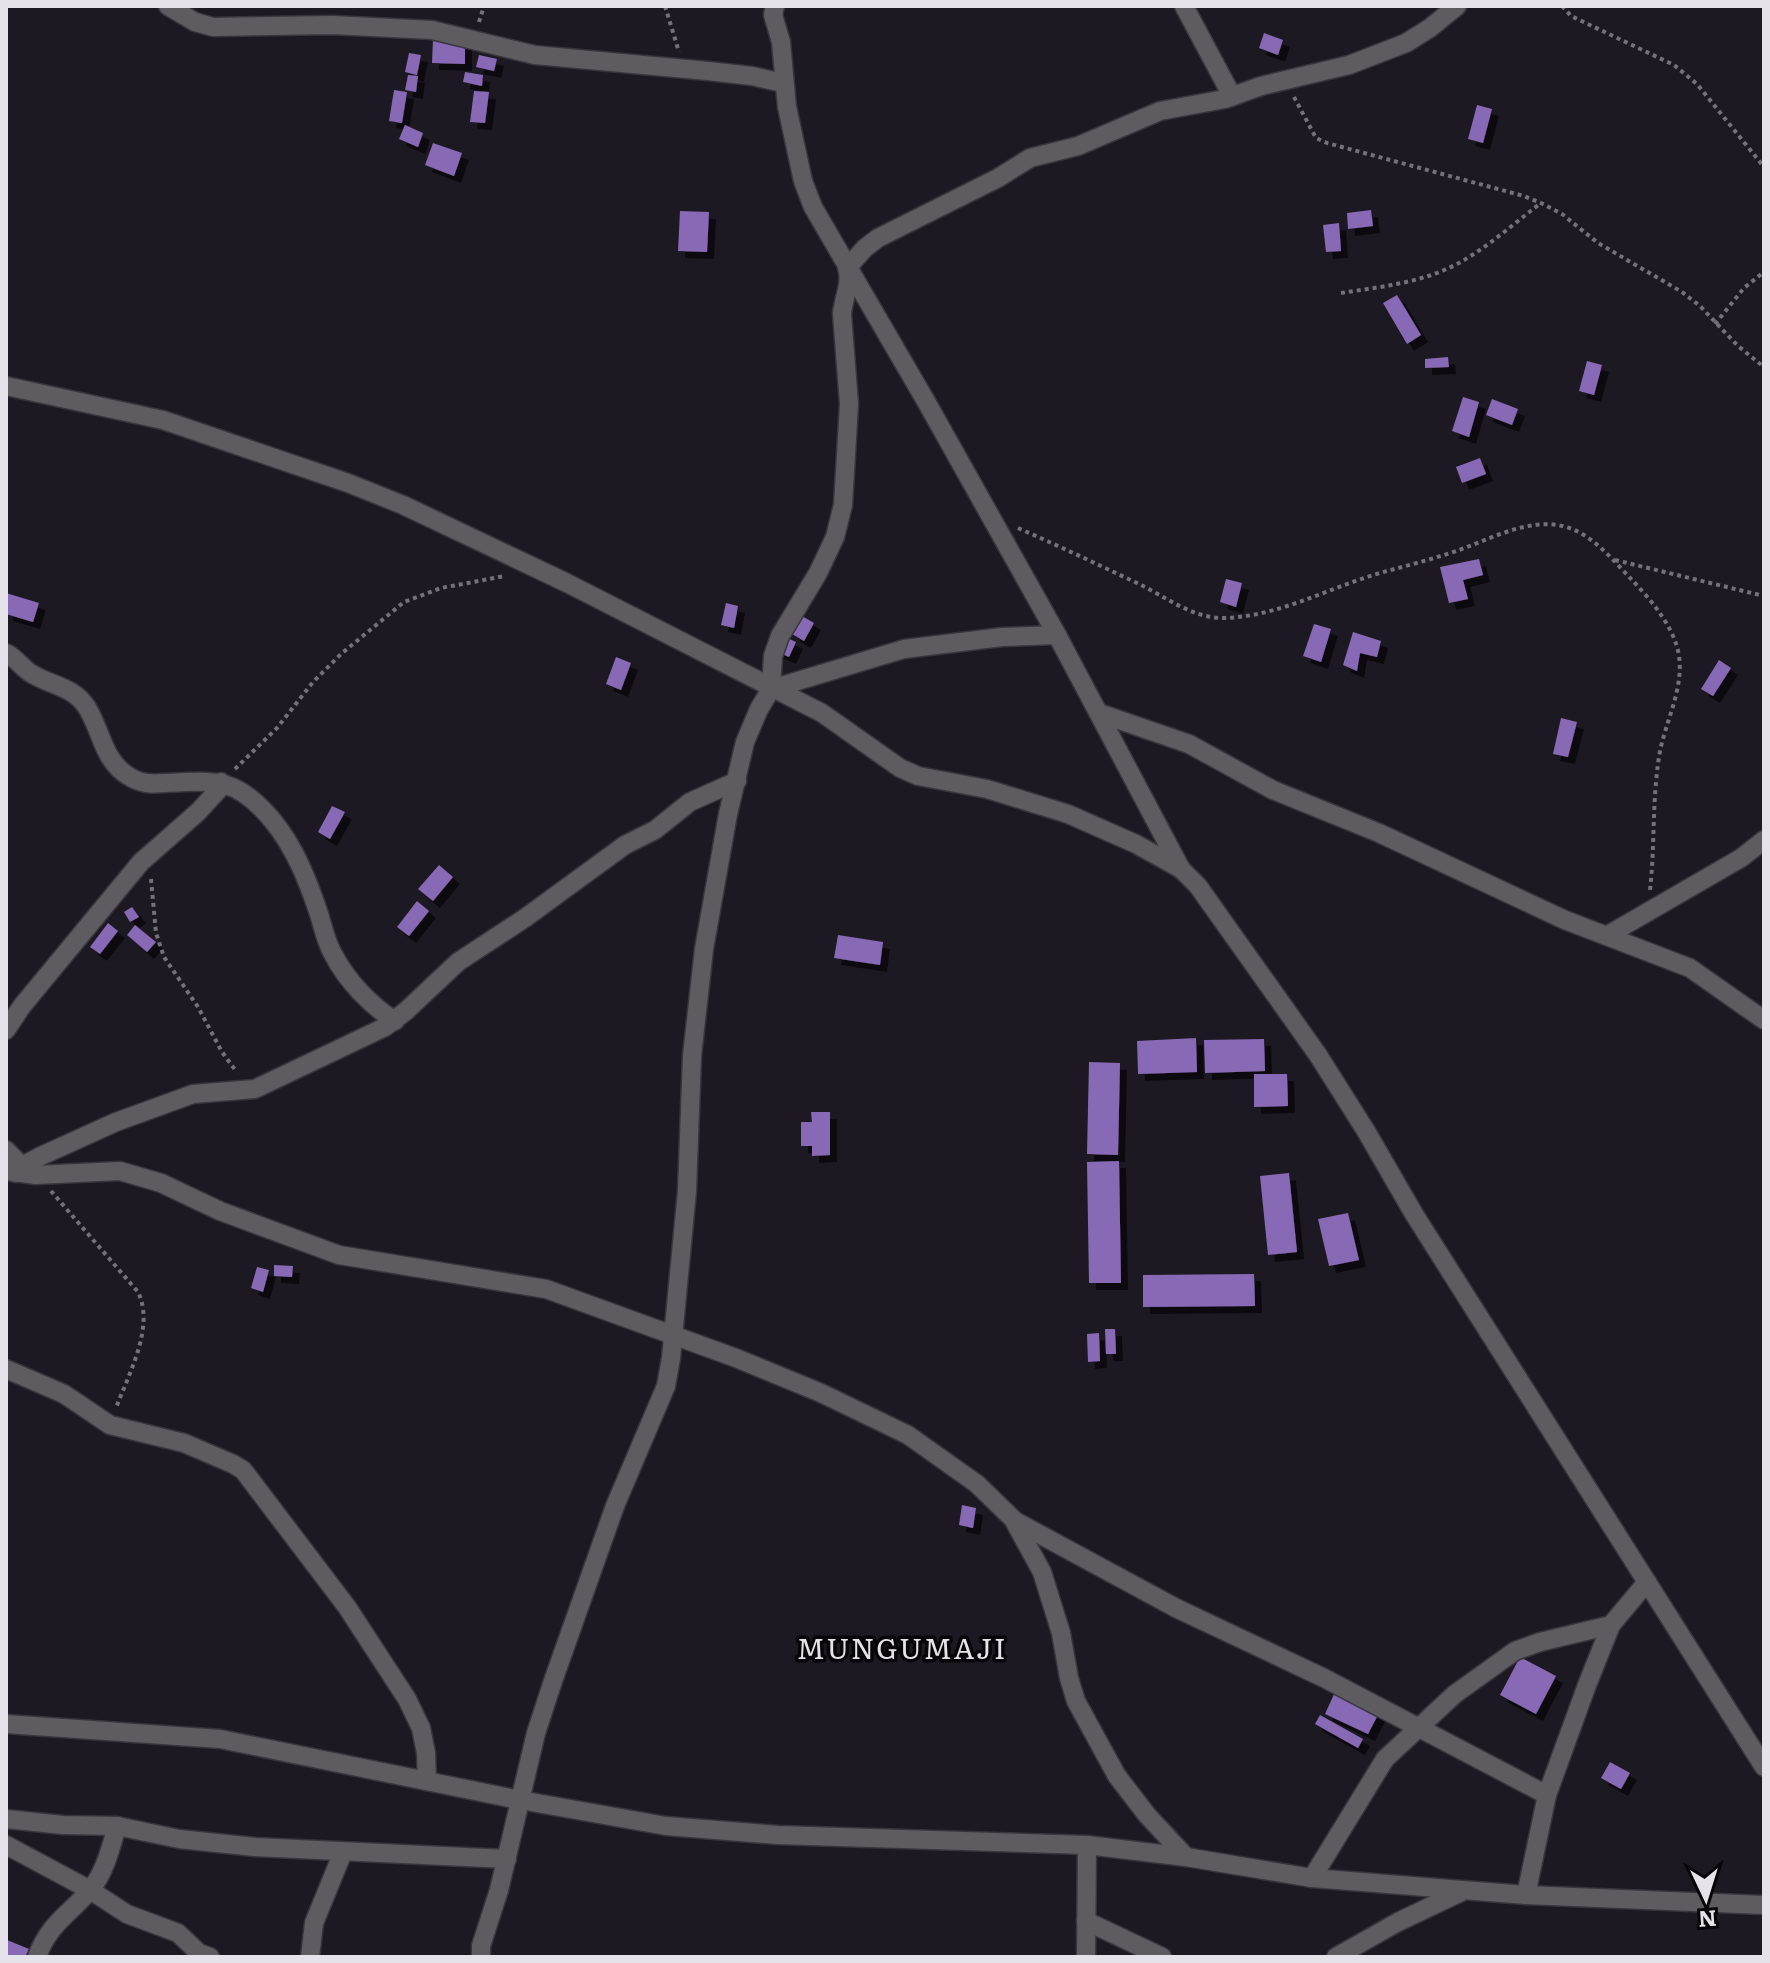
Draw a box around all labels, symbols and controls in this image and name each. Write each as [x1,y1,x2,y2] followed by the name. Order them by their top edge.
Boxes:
[797,1626,1007,1668] district label: MUNGUMAJI
[1666,1859,1746,1939] north arrow
[1697,1903,1718,1938] text: N

